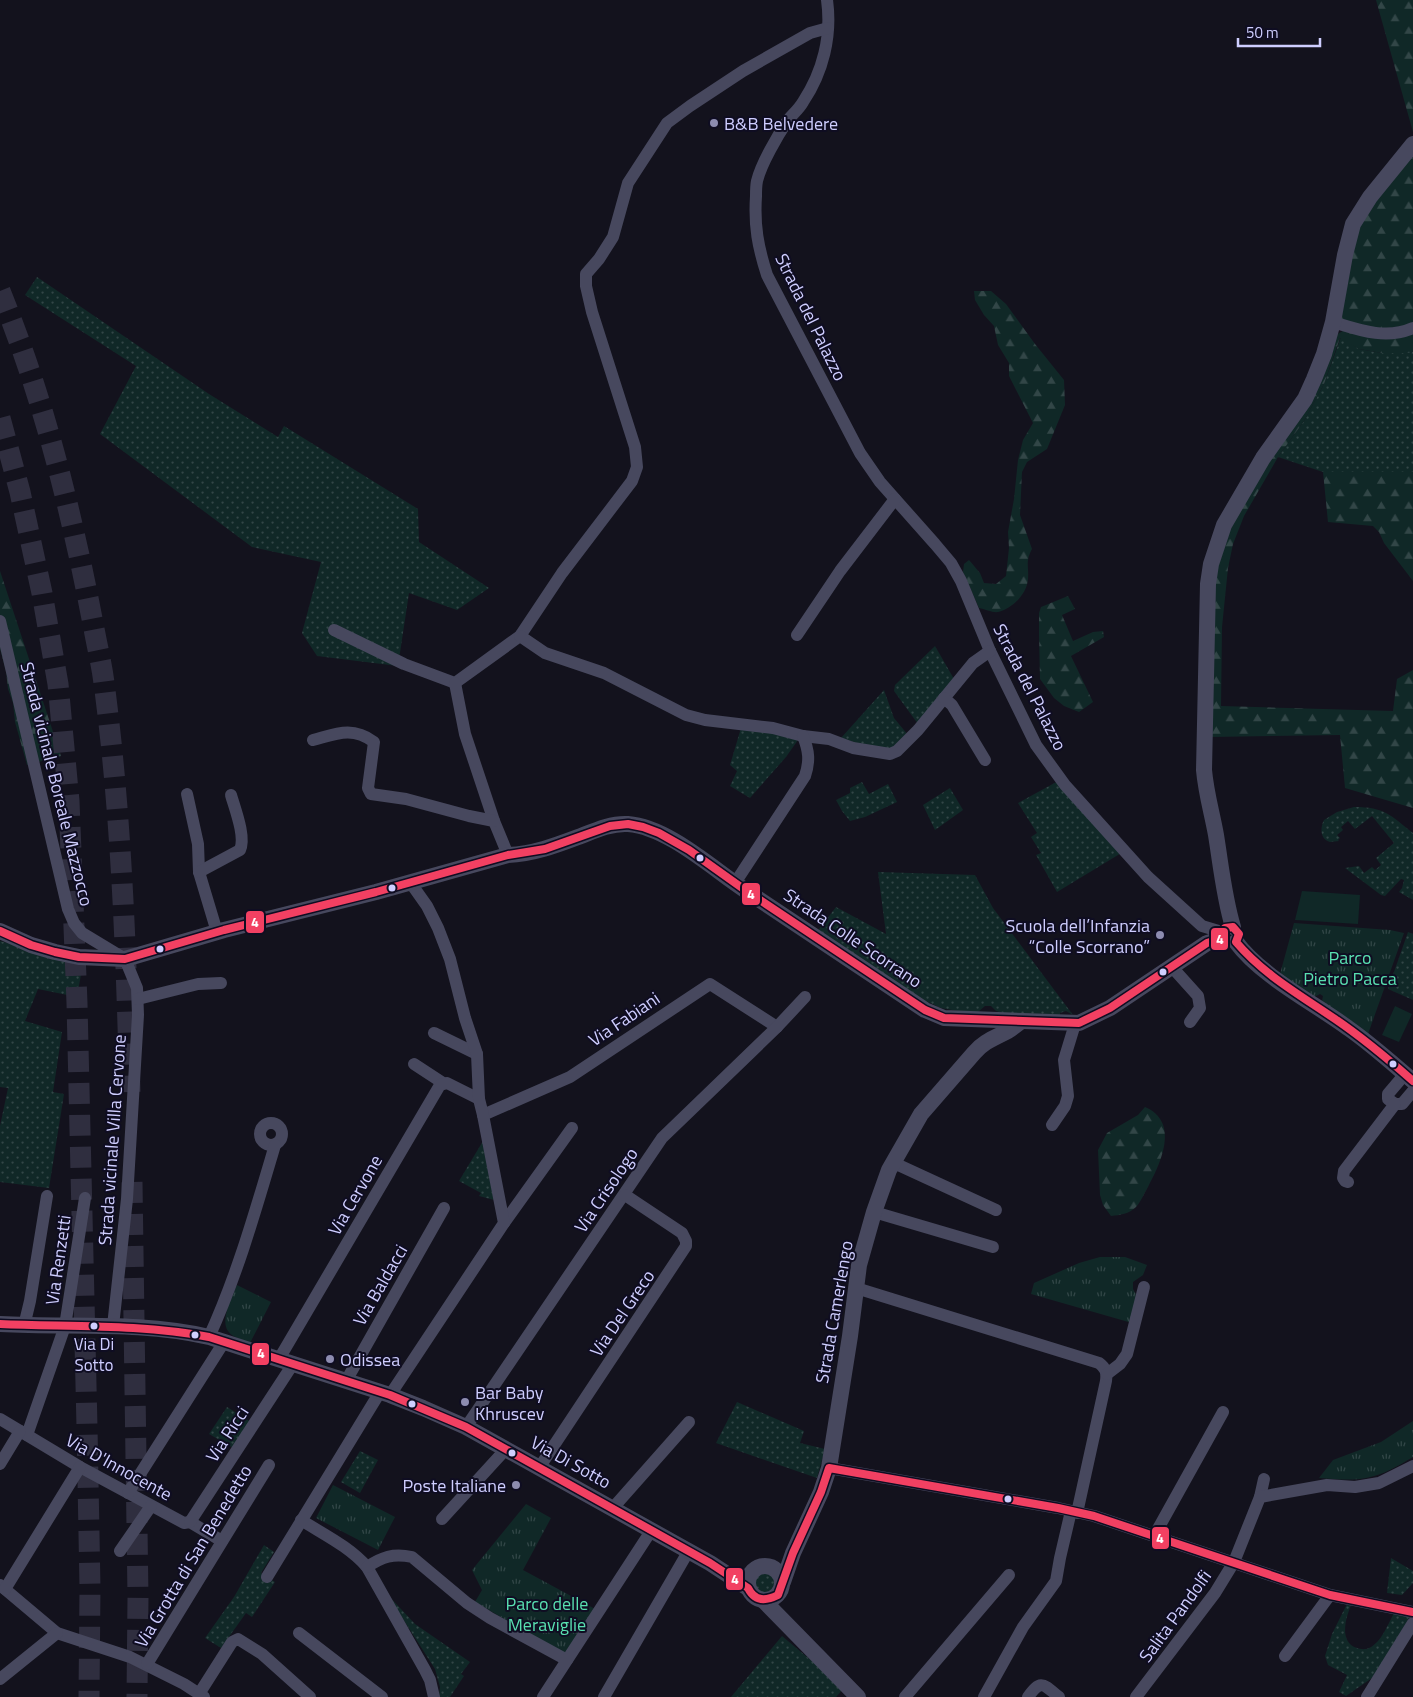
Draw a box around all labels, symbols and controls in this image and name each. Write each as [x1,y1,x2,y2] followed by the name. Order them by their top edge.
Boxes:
[1238,15,1320,47] scale bar
[1246,21,1279,44] text: 50 m
[724,110,838,137] place label: B&B Belvedere
[708,117,720,129] marker: B&B Belvedere
[768,249,854,385] street label: Strada del Palazzo
[986,619,1074,755] street label: Strada del Palazzo
[14,659,100,909] street label: Strada vicinale Boreale Mazzocco
[695,853,705,863] unlabelled marker
[741,882,761,906] line badge: 4
[778,882,928,994] street label: Strada Colle Scorrano
[387,883,397,893] unlabelled marker
[747,883,755,904] text: 4
[245,910,265,934] line badge: 4
[251,911,259,932] text: 4
[1005,912,1150,960] place label: Scuola dell’Infanzia “Colle Scorrano”
[1210,927,1229,951] line badge: 4
[1216,928,1224,949] text: 4
[1154,929,1166,941] marker: Scuola dell’Infanzia “Colle Scorrano”
[155,944,165,954] unlabelled marker
[1303,944,1397,992] park label: Parco Pietro Pacca
[1158,967,1168,977] unlabelled marker
[583,985,665,1053] street label: Via Fabiani
[91,1034,133,1246] street label: Strada vicinale Villa Cervone
[1388,1059,1398,1069] unlabelled marker
[568,1142,644,1238] street label: Via Crisologo
[321,1150,389,1240] street label: Via Cervone
[38,1213,78,1307] street label: Via Renzetti
[808,1238,860,1386] street label: Strada Camerlengo
[346,1239,414,1331] street label: Via Baldacci
[583,1264,661,1362] street label: Via Del Greco
[89,1321,99,1331] marker: Via Di Sotto
[190,1330,200,1340] unlabelled marker
[74,1331,114,1378] place label: Via Di Sotto
[251,1342,270,1366] line badge: 4
[257,1342,265,1363] text: 4
[340,1346,400,1373] place label: Odissea
[324,1353,336,1365] marker: Odissea
[475,1379,545,1427] place label: Bar Baby Khruscev
[459,1396,471,1408] marker: Bar Baby Khruscev
[407,1399,417,1409] unlabelled marker
[199,1401,255,1467] street label: Via Ricci
[61,1427,177,1507] street label: Via D'Innocente
[526,1429,616,1495] street label: Via Di Sotto
[507,1448,517,1458] unlabelled marker
[128,1459,258,1653] street label: Via Grotta di San Benedetto
[403,1472,506,1499] place label: Poste Italiane
[510,1479,522,1491] marker: Poste Italiane
[1003,1494,1013,1504] unlabelled marker
[1151,1526,1170,1550] line badge: 4
[1156,1527,1164,1548] text: 4
[1132,1564,1218,1668] street label: Salita Pandolfi
[725,1567,744,1591] line badge: 4
[731,1568,739,1589] text: 4
[506,1590,588,1638] park label: Parco delle Meraviglie

